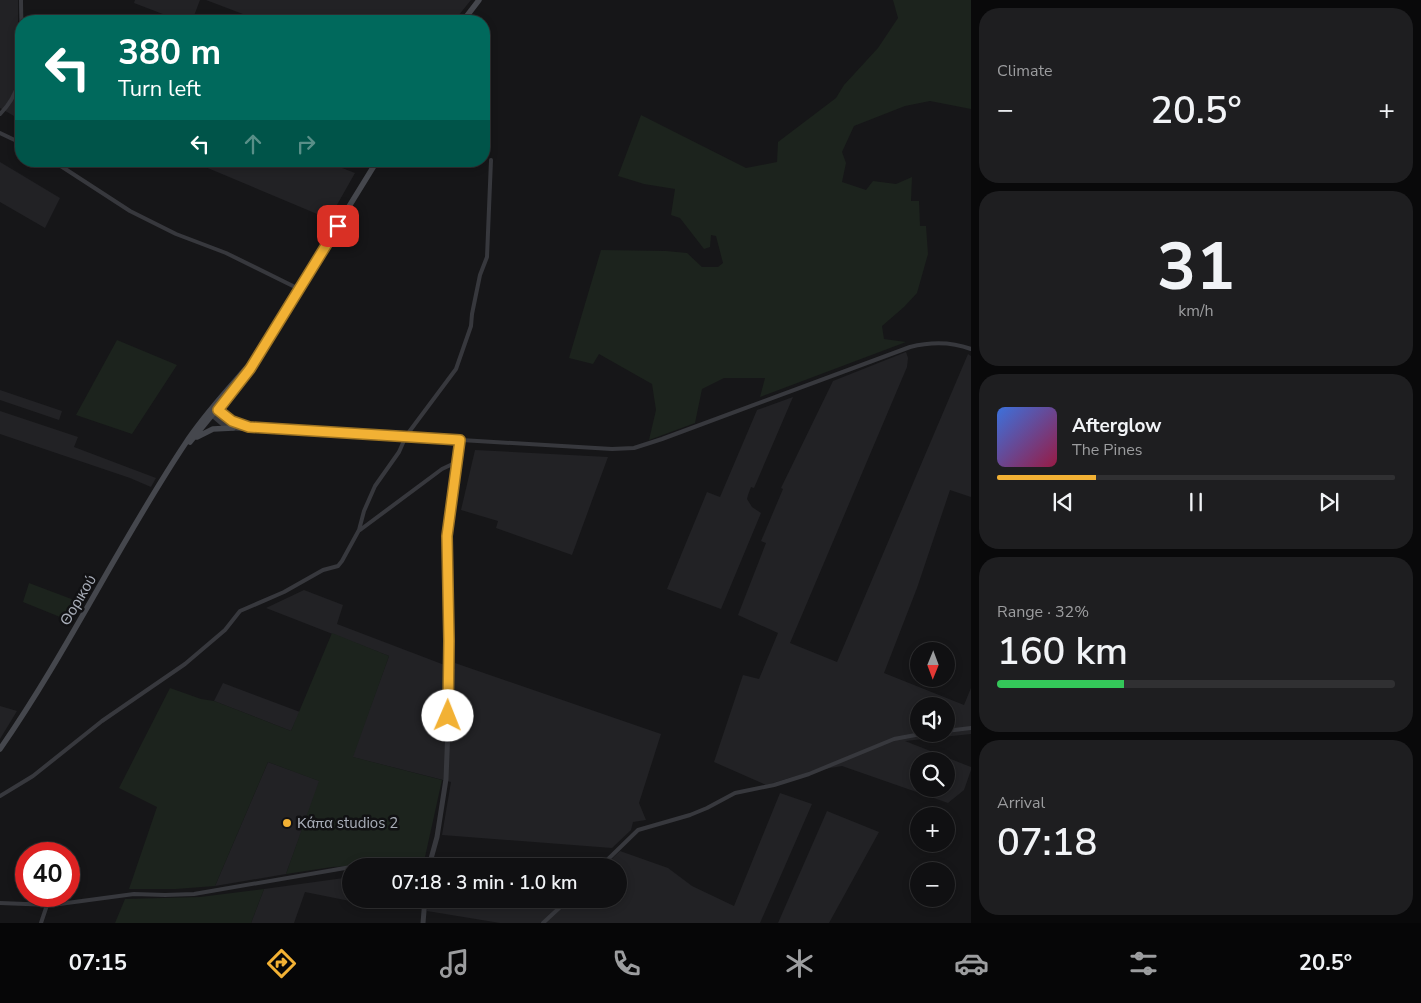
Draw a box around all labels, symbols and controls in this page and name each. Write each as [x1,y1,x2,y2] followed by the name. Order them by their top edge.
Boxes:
[118,29,221,76] text: 380 m
[35,35,100,100] icon: left
[997,60,1052,82] text: Climate
[118,74,201,104] text: Turn left
[1150,85,1242,136] text: 20.5°
[997,91,1014,129] text: −
[1378,91,1395,129] text: +
[186,130,214,158] icon: left
[239,130,267,158] icon: ahead
[292,130,320,158] icon: right
[317,205,359,247] pin
[324,212,352,240] icon: arrive
[1157,223,1235,312] text: 31
[1178,300,1214,322] text: km/h
[1072,413,1162,439] text: Afterglow
[1072,439,1142,461] text: The Pines
[1049,488,1077,516] icon: previous
[1182,488,1210,516] icon: pause
[1315,488,1343,516] icon: next
[55,571,101,629] street label: Θορικού
[997,601,1089,623] text: Range · 32%
[997,626,1128,677] text: 160 km
[910,642,955,688] north arrow
[910,642,955,907] map controls
[421,689,473,741] position arrow
[910,697,955,742] button: sound
[910,752,955,797] button: search
[997,792,1045,814] text: Arrival
[910,807,955,852] button: +
[297,813,398,833] place label: Κάπα studios 2
[281,817,293,829] marker: Κάπα studios 2
[997,817,1097,868] text: 07:18
[15,842,80,907] speed limit sign: 40
[910,862,955,907] button: −
[391,870,578,896] text: 07:18 · 3 min · 1.0 km
[264,946,299,981] icon: directions
[437,946,472,981] icon: music
[609,946,644,981] icon: phone
[782,946,817,981] icon: climate
[954,946,989,981] icon: car
[1126,946,1161,981] icon: filters
[69,948,127,978] text: 07:15
[1299,948,1352,978] text: 20.5°

